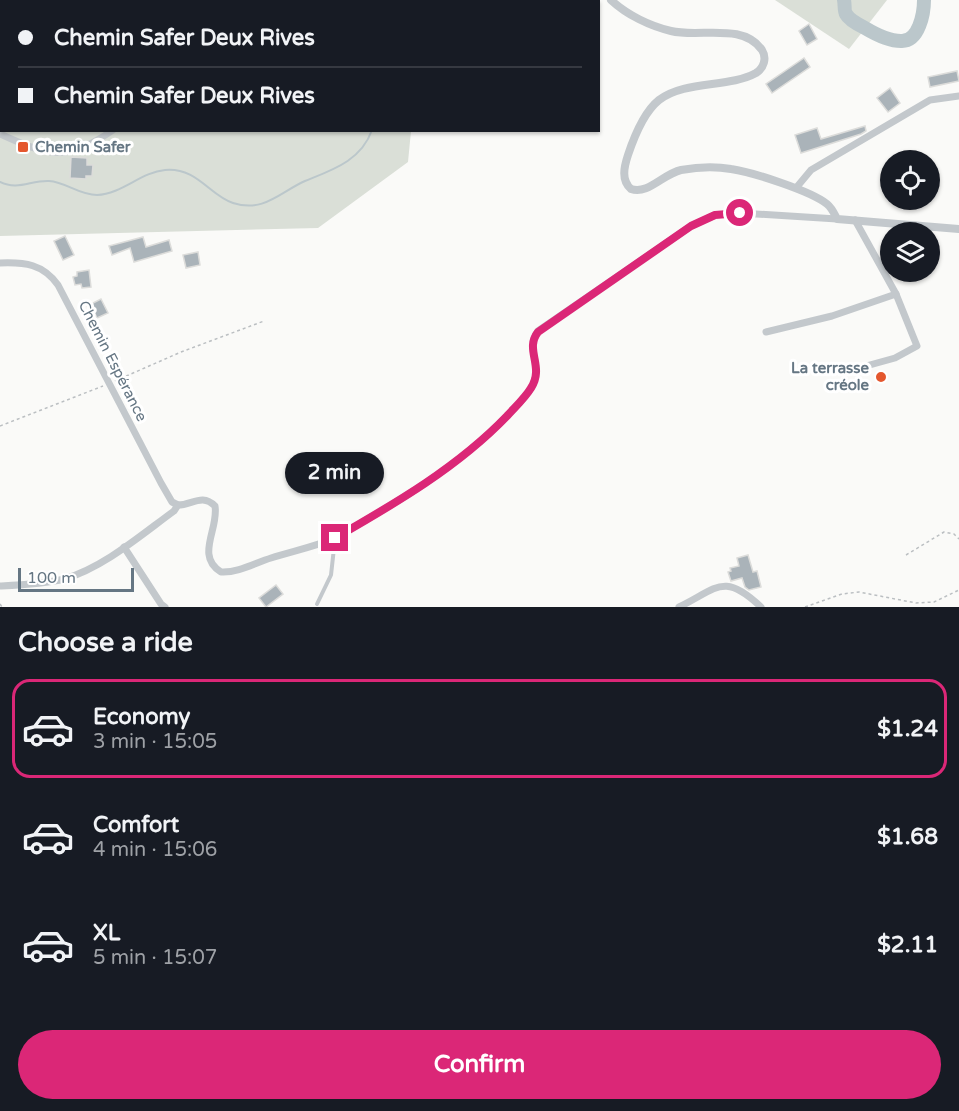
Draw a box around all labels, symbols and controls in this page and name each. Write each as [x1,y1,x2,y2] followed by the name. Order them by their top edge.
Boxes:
[54,25,315,51] text: Chemin Safer Deux Rives
[54,83,315,109] text: Chemin Safer Deux Rives
[35,138,131,156] place label: Chemin Safer
[16,140,30,154] marker: Chemin Safer
[880,150,940,282] map controls
[880,150,940,210] button: locate
[726,199,753,226] route start
[880,222,940,282] button: layers
[75,298,151,424] street label: Chemin Espérance
[791,359,870,394] place label: La terrasse créole
[874,370,888,384] marker: La terrasse créole
[286,451,385,493] callout: 2 min
[308,461,361,485] text: 2 min
[321,524,348,551] route end
[18,565,134,592] scale bar
[27,568,76,588] text: 100 m
[18,626,193,659] text: Choose a ride
[21,702,75,756] icon: car
[93,704,190,730] text: Economy
[877,716,938,742] text: $1.24
[93,730,217,754] text: 3 min · 15:05
[21,810,75,864] icon: car
[93,812,179,838] text: Comfort
[877,824,938,850] text: $1.68
[93,838,217,862] text: 4 min · 15:06
[21,918,75,972] icon: car
[93,920,120,946] text: XL
[877,932,938,958] text: $2.11
[93,946,217,970] text: 5 min · 15:07
[18,1030,941,1099] button: Confirm

